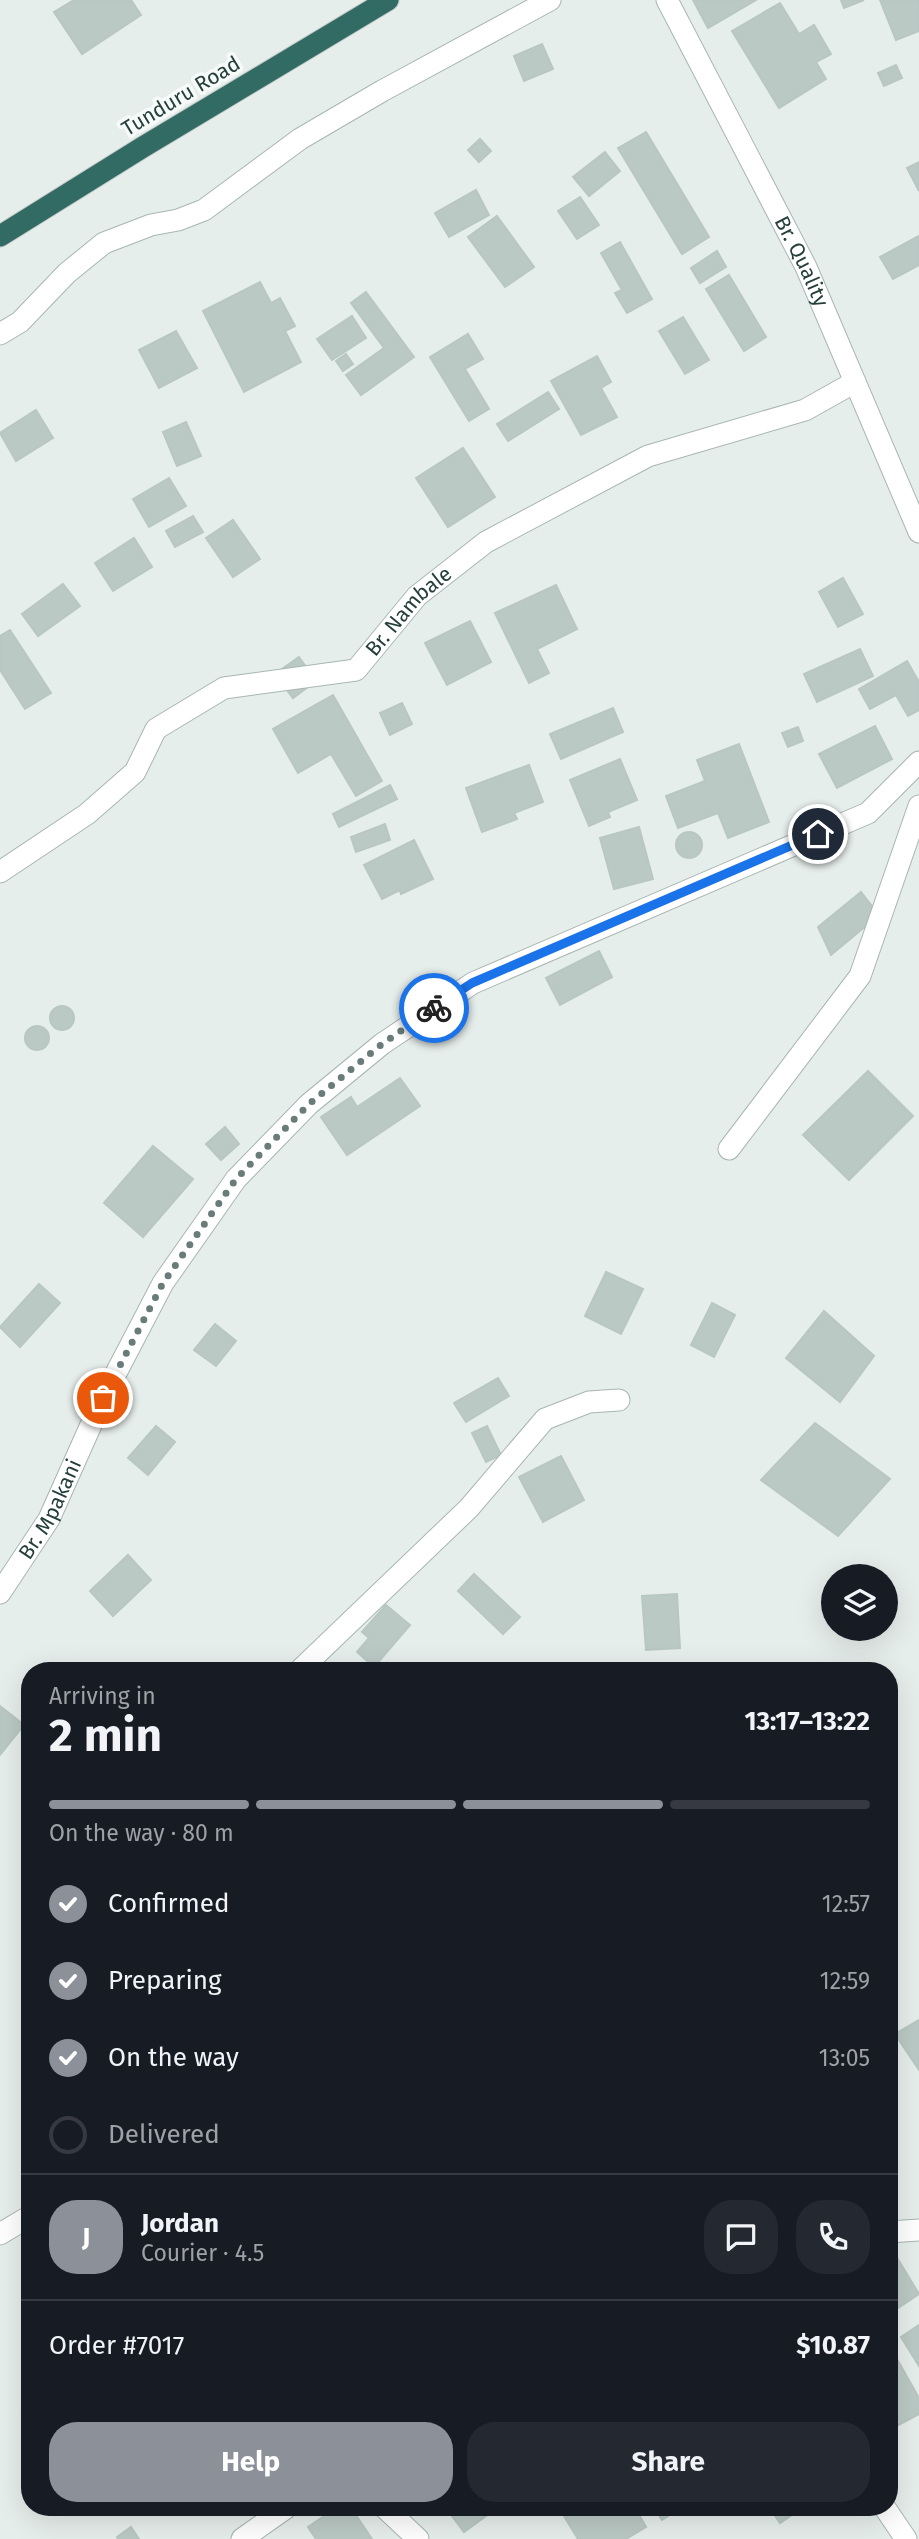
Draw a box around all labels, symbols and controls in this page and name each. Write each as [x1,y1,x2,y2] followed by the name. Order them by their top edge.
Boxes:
[117,50,245,142] street label: Tunduru Road
[769,211,835,311] street label: Br. Quality
[360,561,457,661] street label: Br. Nambale
[788,804,848,864] pin
[799,815,837,853] icon: home
[399,973,469,1043] courier
[415,989,453,1027] icon: bike
[73,1368,133,1428] pin
[84,1379,122,1417] icon: bag
[13,1455,87,1564] street label: Br. Mpakani
[821,1564,898,1641] map controls
[821,1564,898,1641] button: layers
[49,1682,156,1710] text: Arriving in
[744,1706,870,1737] text: 13:17–13:22
[49,1708,162,1763] text: 2 min
[49,1819,234,1847] text: On the way · 80 m
[49,1885,87,1923] icon: check
[108,1888,229,1919] text: Confirmed
[822,1890,870,1918] text: 12:57
[49,1962,87,2000] icon: check
[108,1965,221,1996] text: Preparing
[820,1967,870,1995] text: 12:59
[49,2039,87,2077] icon: check
[108,2042,239,2073] text: On the way
[819,2044,870,2072] text: 13:05
[108,2119,220,2150] text: Delivered
[704,2200,778,2274] button: chat
[796,2200,870,2274] button: phone
[141,2208,219,2239] text: Jordan
[82,2222,90,2253] text: J
[141,2239,264,2267] text: Courier · 4.5
[49,2330,184,2361] text: Order #7017
[796,2330,870,2361] text: $10.87
[49,2422,453,2502] button: Help
[467,2422,870,2502] button: Share

